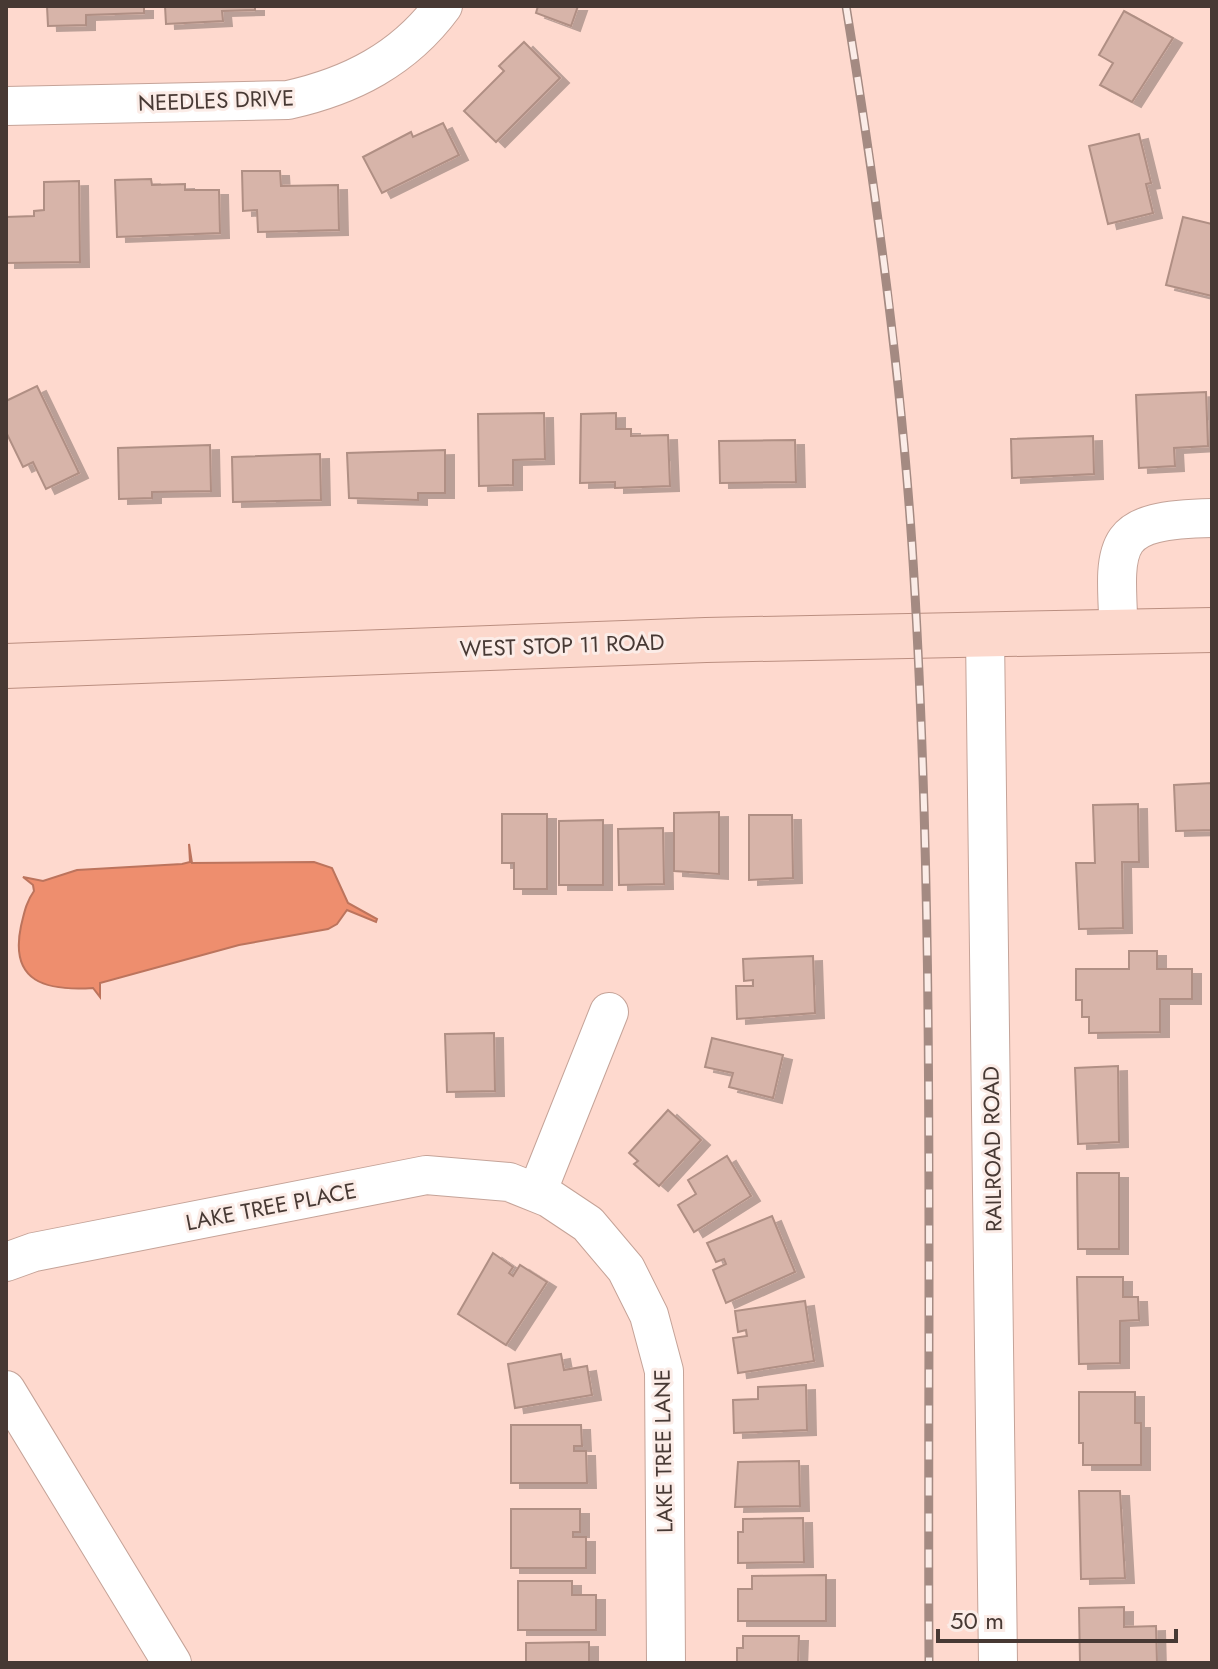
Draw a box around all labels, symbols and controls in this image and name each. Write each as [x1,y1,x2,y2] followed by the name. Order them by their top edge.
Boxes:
[137,81,295,119] street label: NEEDLES DRIVE
[459,625,665,665] street label: WEST STOP 11 ROAD
[975,1066,1009,1232] street label: RAILROAD ROAD
[183,1174,359,1238] street label: LAKE TREE PLACE
[646,1369,680,1533] street label: LAKE TREE LANE
[938,1593,1176,1643] scale bar
[950,1603,1004,1638] text: 50 m

